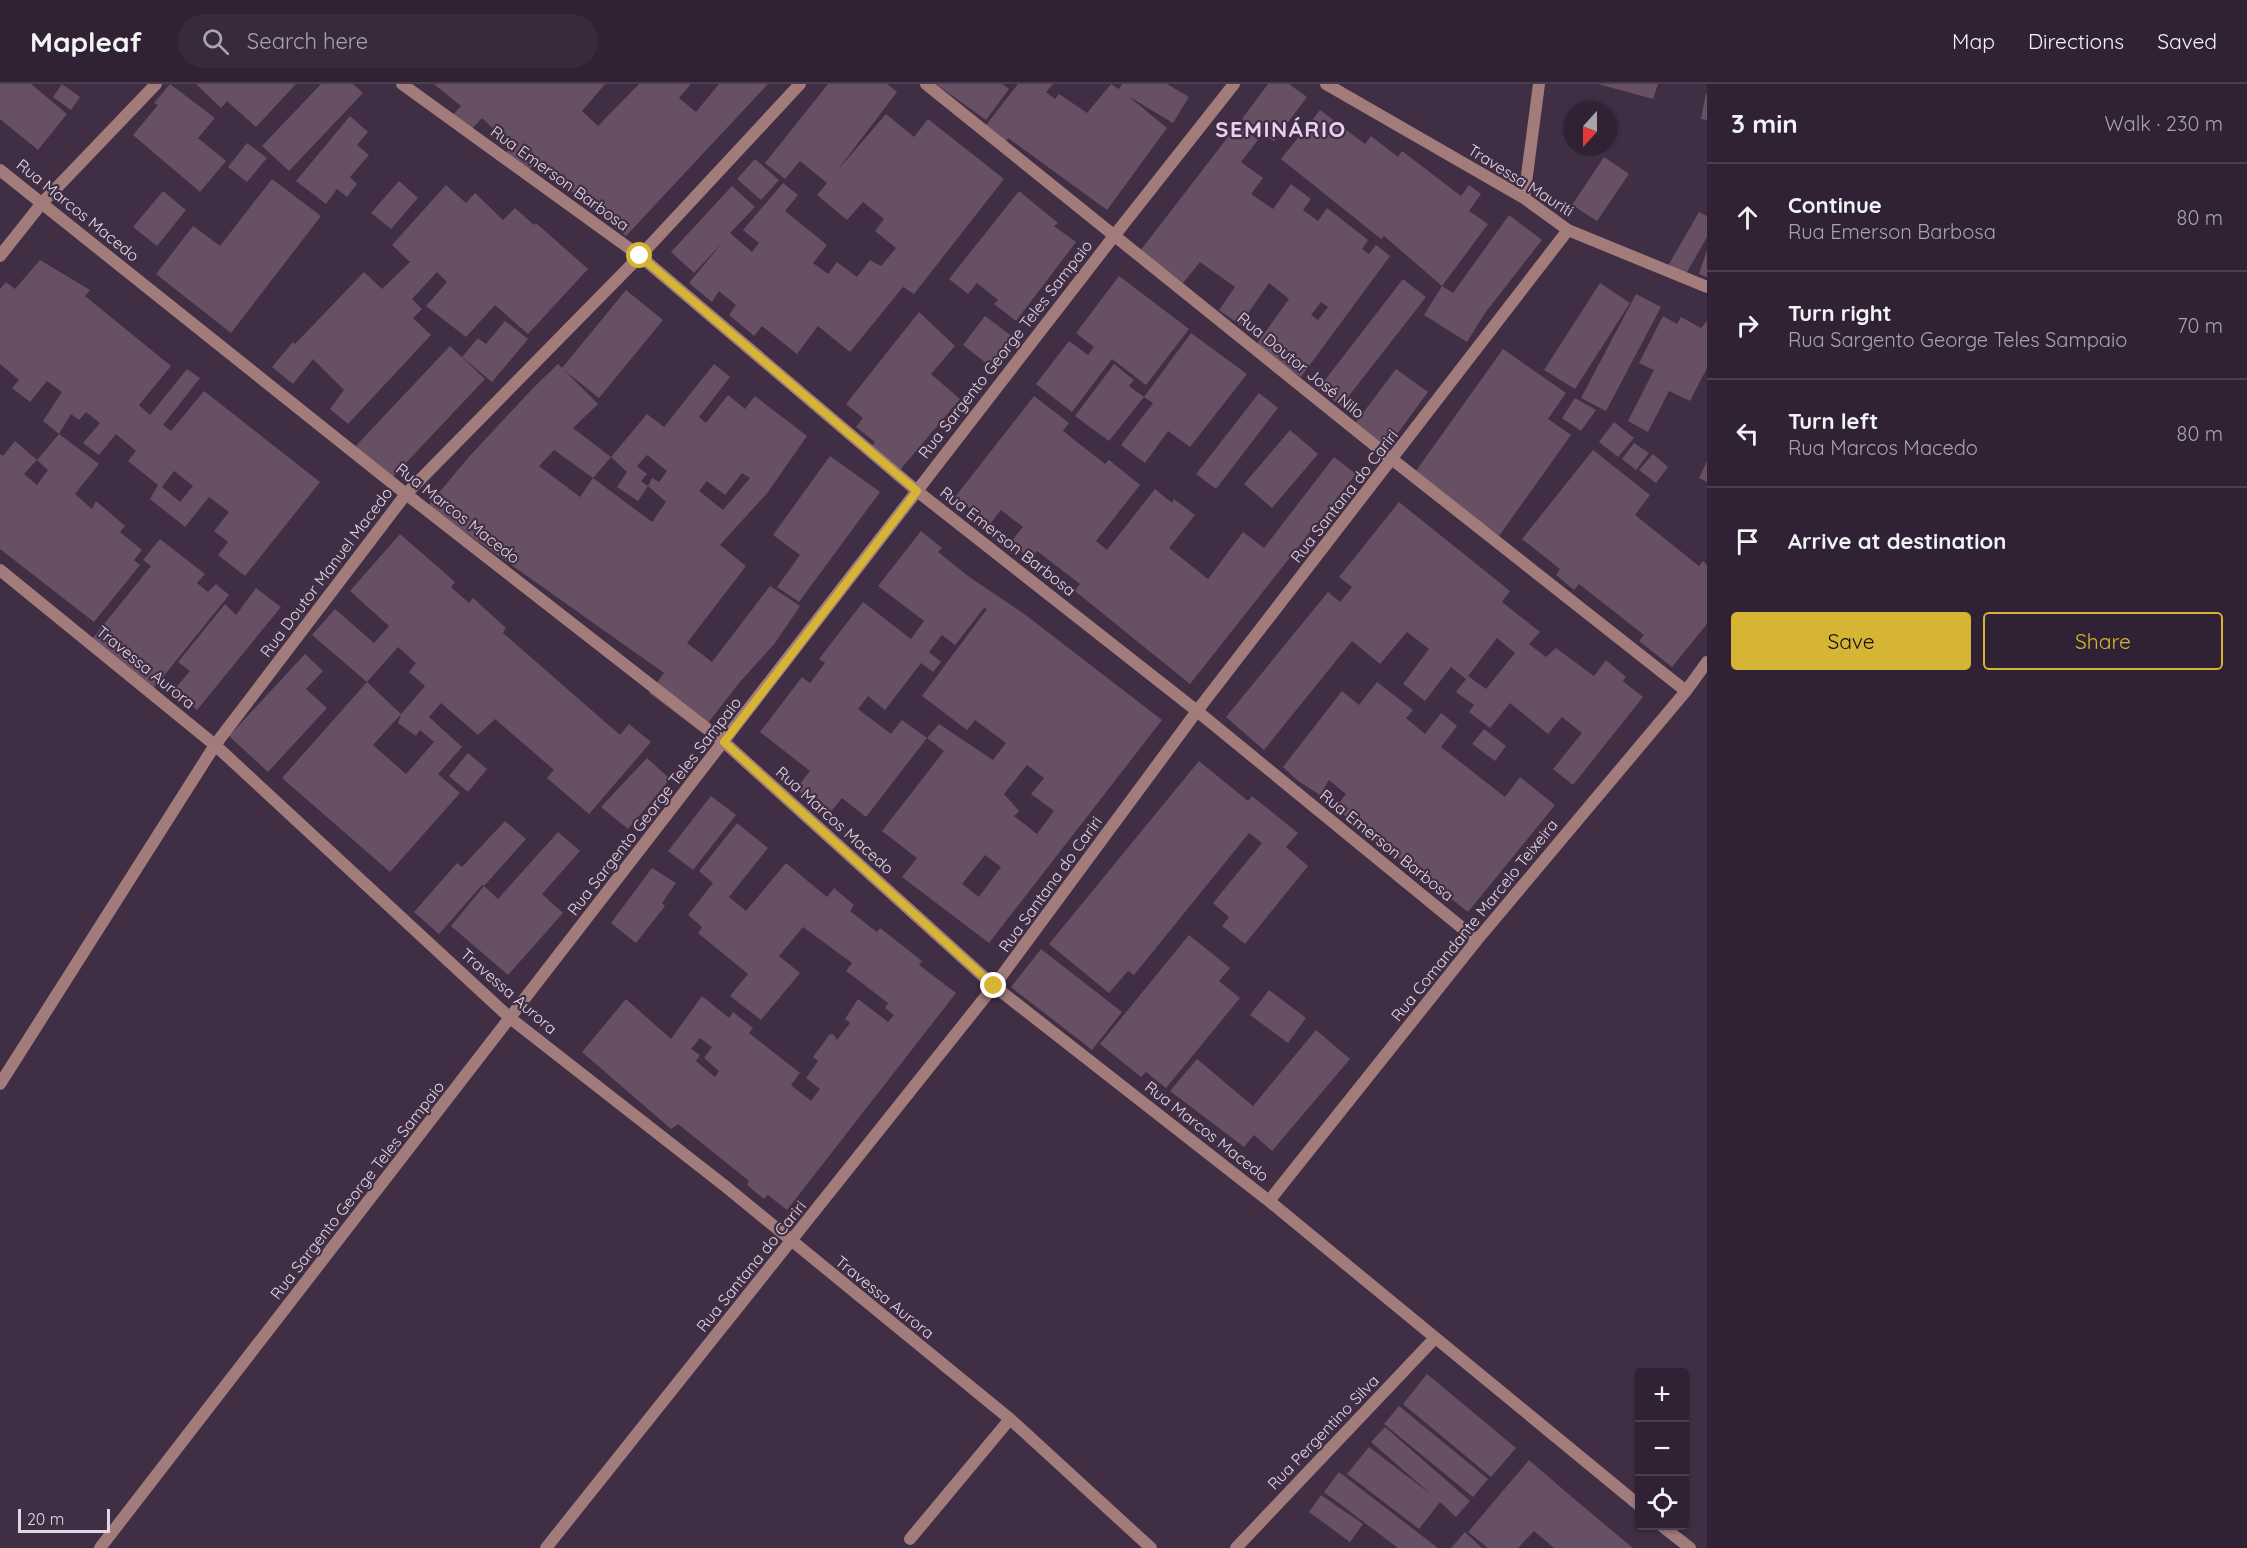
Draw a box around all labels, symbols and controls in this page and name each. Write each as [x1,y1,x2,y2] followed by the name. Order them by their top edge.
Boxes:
[178,14,598,68] search box
[30,24,142,59] text: Mapleaf
[199,25,232,58] icon: search
[247,27,368,55] text: Search here
[1952,28,1995,54] text: Map
[2028,28,2124,54] text: Directions
[2157,28,2217,54] text: Saved
[1563,102,1617,156] north arrow
[1731,107,1798,140] text: 3 min
[2104,111,2223,136] text: Walk · 230 m
[1215,115,1347,143] district label: SEMINÁRIO
[487,121,633,235] street label: Rua Emerson Barbosa
[1464,139,1578,221] street label: Travessa Mauriti
[13,154,143,266] street label: Rua Marcos Macedo
[1788,191,1882,219] text: Continue
[1731,201,1764,234] icon: ahead
[2177,205,2223,230] text: 80 m
[1788,219,1996,244] text: Rua Emerson Barbosa
[914,236,1096,462] street label: Rua Sargento George Teles Sampaio
[626,242,652,268] route start
[1788,299,1892,327] text: Turn right
[1233,308,1369,422] street label: Rua Doutor José Nilo
[1731,309,1764,342] icon: right
[2177,313,2223,338] text: 70 m
[1788,327,2127,352] text: Rua Sargento George Teles Sampaio
[1788,407,1878,435] text: Turn left
[1731,417,1764,450] icon: left
[2177,421,2223,446] text: 80 m
[1286,426,1402,566] street label: Rua Santana do Cariri
[1788,435,1978,460] text: Rua Marcos Macedo
[392,458,524,568] street label: Rua Marcos Macedo
[936,482,1080,600] street label: Rua Emerson Barbosa
[256,483,396,661] street label: Rua Doutor Manuel Macedo
[1731,525,1764,558] icon: arrive
[1788,527,2006,555] text: Arrive at destination
[1731,612,1971,670] button: Save
[1983,612,2223,670] button: Share
[93,621,199,713] street label: Travessa Aurora
[563,693,745,919] street label: Rua Sargento George Teles Sampaio
[772,762,898,878] street label: Rua Marcos Macedo
[1316,785,1458,905] street label: Rua Emerson Barbosa
[994,812,1106,956] street label: Rua Santana do Cariri
[1386,815,1562,1025] street label: Rua Comandante Marcelo Teixeira
[457,944,561,1038] street label: Travessa Aurora
[980,972,1006,998] route end
[1141,1076,1273,1186] street label: Rua Marcos Macedo
[266,1077,448,1303] street label: Rua Sargento George Teles Sampaio
[692,1196,810,1336] street label: Rua Santana do Cariri
[832,1251,938,1343] street label: Travessa Aurora
[1635,1368,1689,1530] map controls
[1635,1368,1689,1422] button: +
[1263,1370,1383,1494] street label: Rua Pergentino Silva
[1635,1422,1689,1476] button: −
[1635,1476,1689,1530] button: locate
[18,1506,110,1534] scale bar
[27,1509,64,1529] text: 20 m

